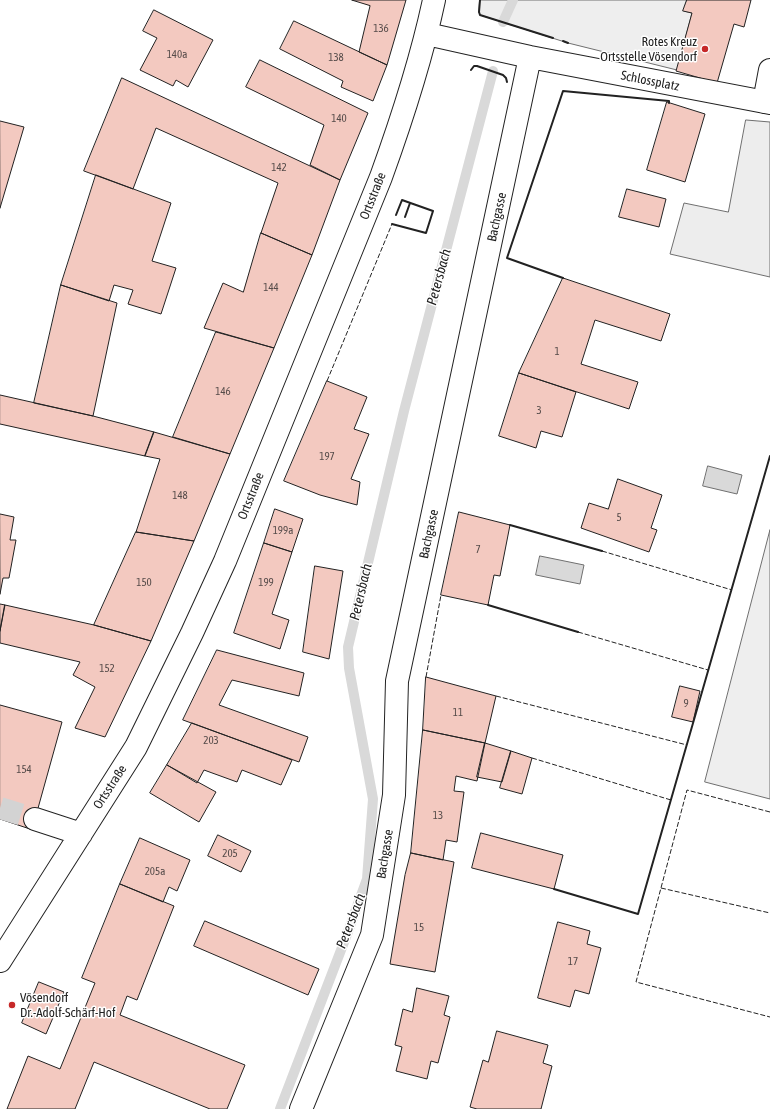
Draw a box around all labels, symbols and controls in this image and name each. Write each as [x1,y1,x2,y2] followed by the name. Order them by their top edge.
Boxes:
[373,22,389,36] house number: 136
[600,34,697,65] place label: Rotes Kreuz Ortsstelle Vösendorf
[700,44,710,54] marker: Rotes Kreuz Ortsstelle Vösendorf
[167,48,187,62] house number: 140a
[328,51,344,65] house number: 138
[619,68,681,94] street label: Schlossplatz
[331,112,347,126] house number: 140
[271,161,287,175] house number: 142
[356,170,390,222] street label: Ortsstraße
[484,191,510,243] street label: Bachgasse
[423,247,455,307] water label: Petersbach
[263,281,279,295] house number: 144
[554,345,560,359] house number: 1
[215,385,231,399] house number: 146
[536,404,542,418] house number: 3
[319,450,335,464] house number: 197
[234,470,268,522] street label: Ortsstraße
[172,489,188,503] house number: 148
[416,508,442,560] street label: Bachgasse
[616,511,622,525] house number: 5
[273,524,293,538] house number: 199a
[475,543,481,557] house number: 7
[346,562,376,622] water label: Petersbach
[136,576,152,590] house number: 150
[258,576,274,590] house number: 199
[99,662,115,676] house number: 152
[683,697,689,711] house number: 9
[453,706,463,720] house number: 11
[203,734,219,748] house number: 203
[90,762,130,812] street label: Ortsstraße
[16,763,32,777] house number: 154
[433,809,443,823] house number: 13
[373,828,397,880] street label: Bachgasse
[222,847,238,861] house number: 205
[145,865,165,879] house number: 205a
[333,891,369,951] water label: Petersbach
[414,921,424,935] house number: 15
[568,955,578,969] house number: 17
[20,990,115,1021] place label: Vösendorf Dr.-Adolf-Schärf-Hof
[7,1000,17,1010] marker: Vösendorf Dr.-Adolf-Schärf-Hof

